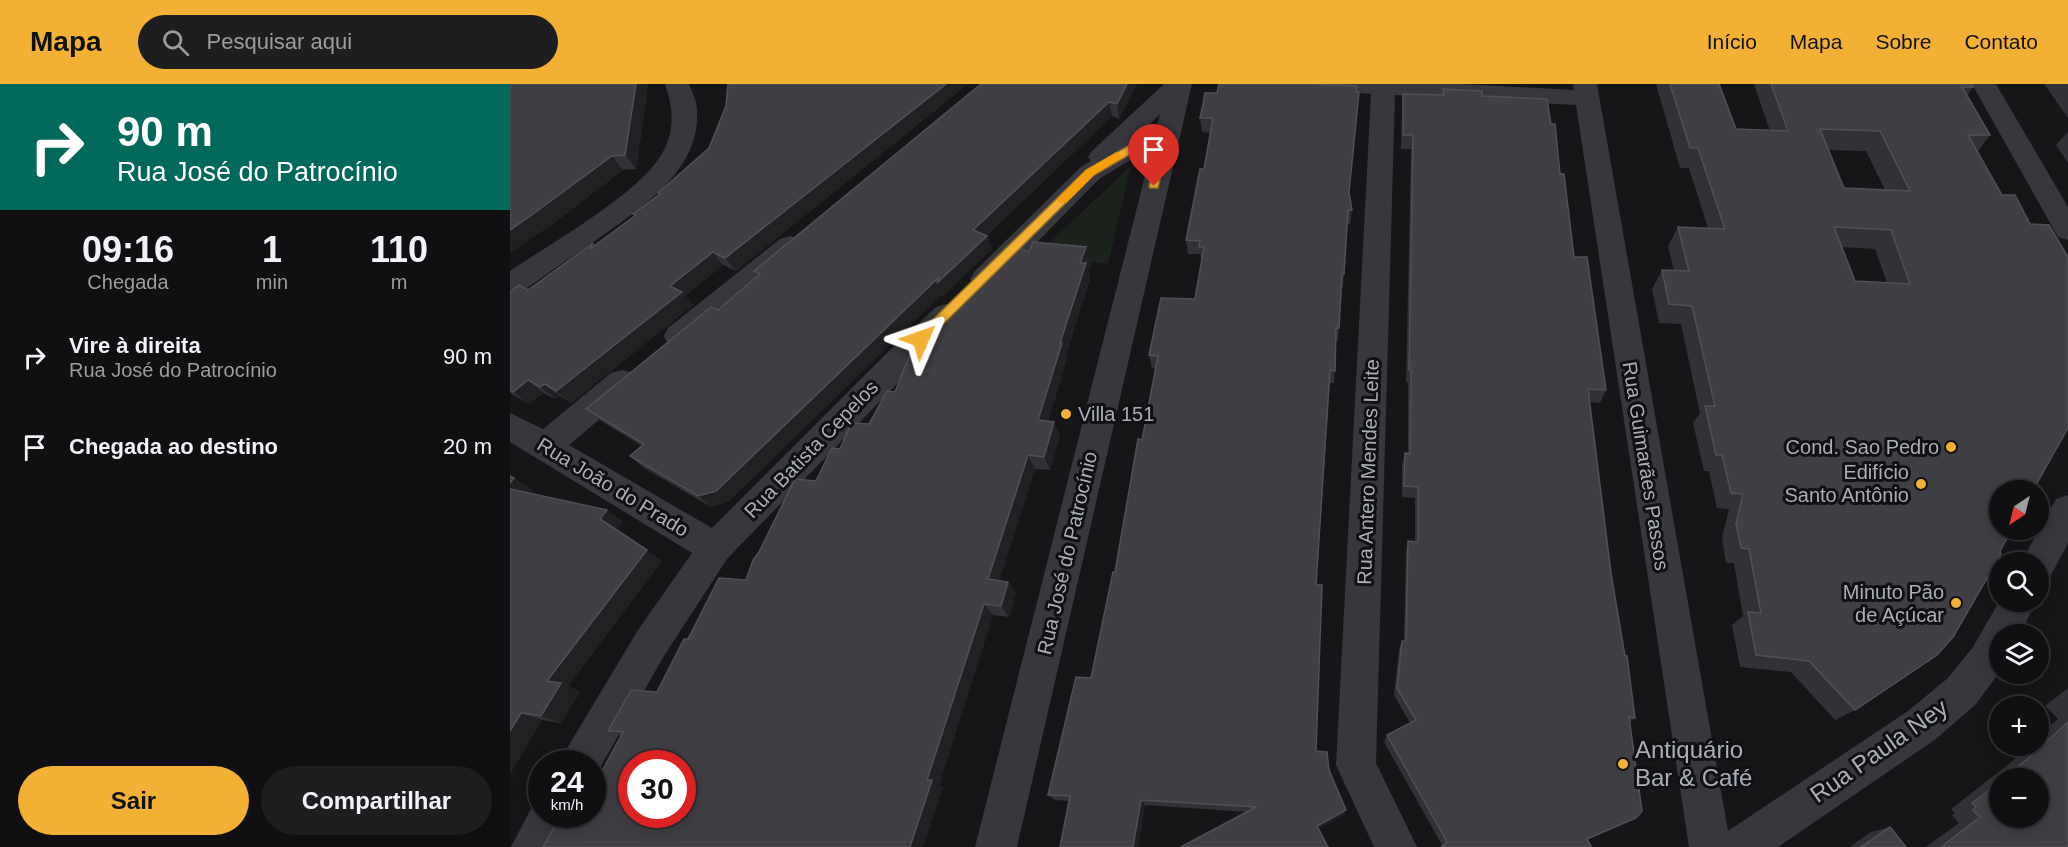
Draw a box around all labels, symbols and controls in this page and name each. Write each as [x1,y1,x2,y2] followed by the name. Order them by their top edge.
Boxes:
[138,15,558,69] search box
[30,26,102,57] text: Mapa
[159,26,192,59] icon: search
[207,29,352,54] text: Pesquisar aqui
[1707,30,1757,53] text: Início
[1790,30,1842,53] text: Mapa
[1875,30,1931,53] text: Sobre
[1964,30,2038,53] text: Contato
[18,108,96,186] icon: right
[117,108,213,155] text: 90 m
[1128,124,1179,186] pin
[1137,133,1170,166] icon: arrive
[117,157,398,187] text: Rua José do Patrocínio
[82,229,174,270] text: 09:16
[262,229,282,270] text: 1
[370,229,428,270] text: 110
[87,271,169,293] text: Chegada
[256,271,288,293] text: min
[391,271,407,293] text: m
[889,307,953,371] position arrow
[69,333,201,358] text: Vire à direita
[18,341,51,374] icon: right
[443,344,492,369] text: 90 m
[69,359,277,381] text: Rua José do Patrocínio
[1353,359,1383,585] street label: Rua Antero Mendes Leite
[1619,360,1673,572] street label: Rua Guimarães Passos
[740,376,882,522] street label: Rua Batista Cepelos
[1078,403,1154,425] place label: Villa 151
[1059,407,1073,421] marker: Villa 151
[18,431,51,464] icon: arrive
[533,433,693,541] street label: Rua João do Prado
[69,434,278,459] text: Chegada ao destino
[443,434,492,459] text: 20 m
[1786,436,1939,458] place label: Cond. Sao Pedro
[1944,440,1958,454] marker: Cond. Sao Pedro
[1033,449,1101,657] street label: Rua José do Patrocínio
[1784,461,1909,506] place label: Edifício Santo Antônio
[1914,477,1928,491] marker: Edifício Santo Antônio
[1989,480,2049,540] north arrow
[1989,480,2049,828] map controls
[1989,552,2049,612] button: search
[1843,581,1944,626] place label: Minuto Pão de Açúcar
[1949,596,1963,610] marker: Minuto Pão de Açúcar
[1989,624,2049,684] button: layers
[1805,693,1953,808] street label: Rua Paula Ney
[1989,696,2049,756] button: +
[1635,736,1752,791] place label: Antiquário Bar & Café
[618,750,696,828] speed limit sign: 30
[1616,757,1630,771] marker: Antiquário Bar & Café
[550,765,584,798] text: 24
[18,766,249,835] button: Sair
[261,766,492,835] button: Compartilhar
[1989,768,2049,828] button: −
[551,796,583,813] text: km/h

